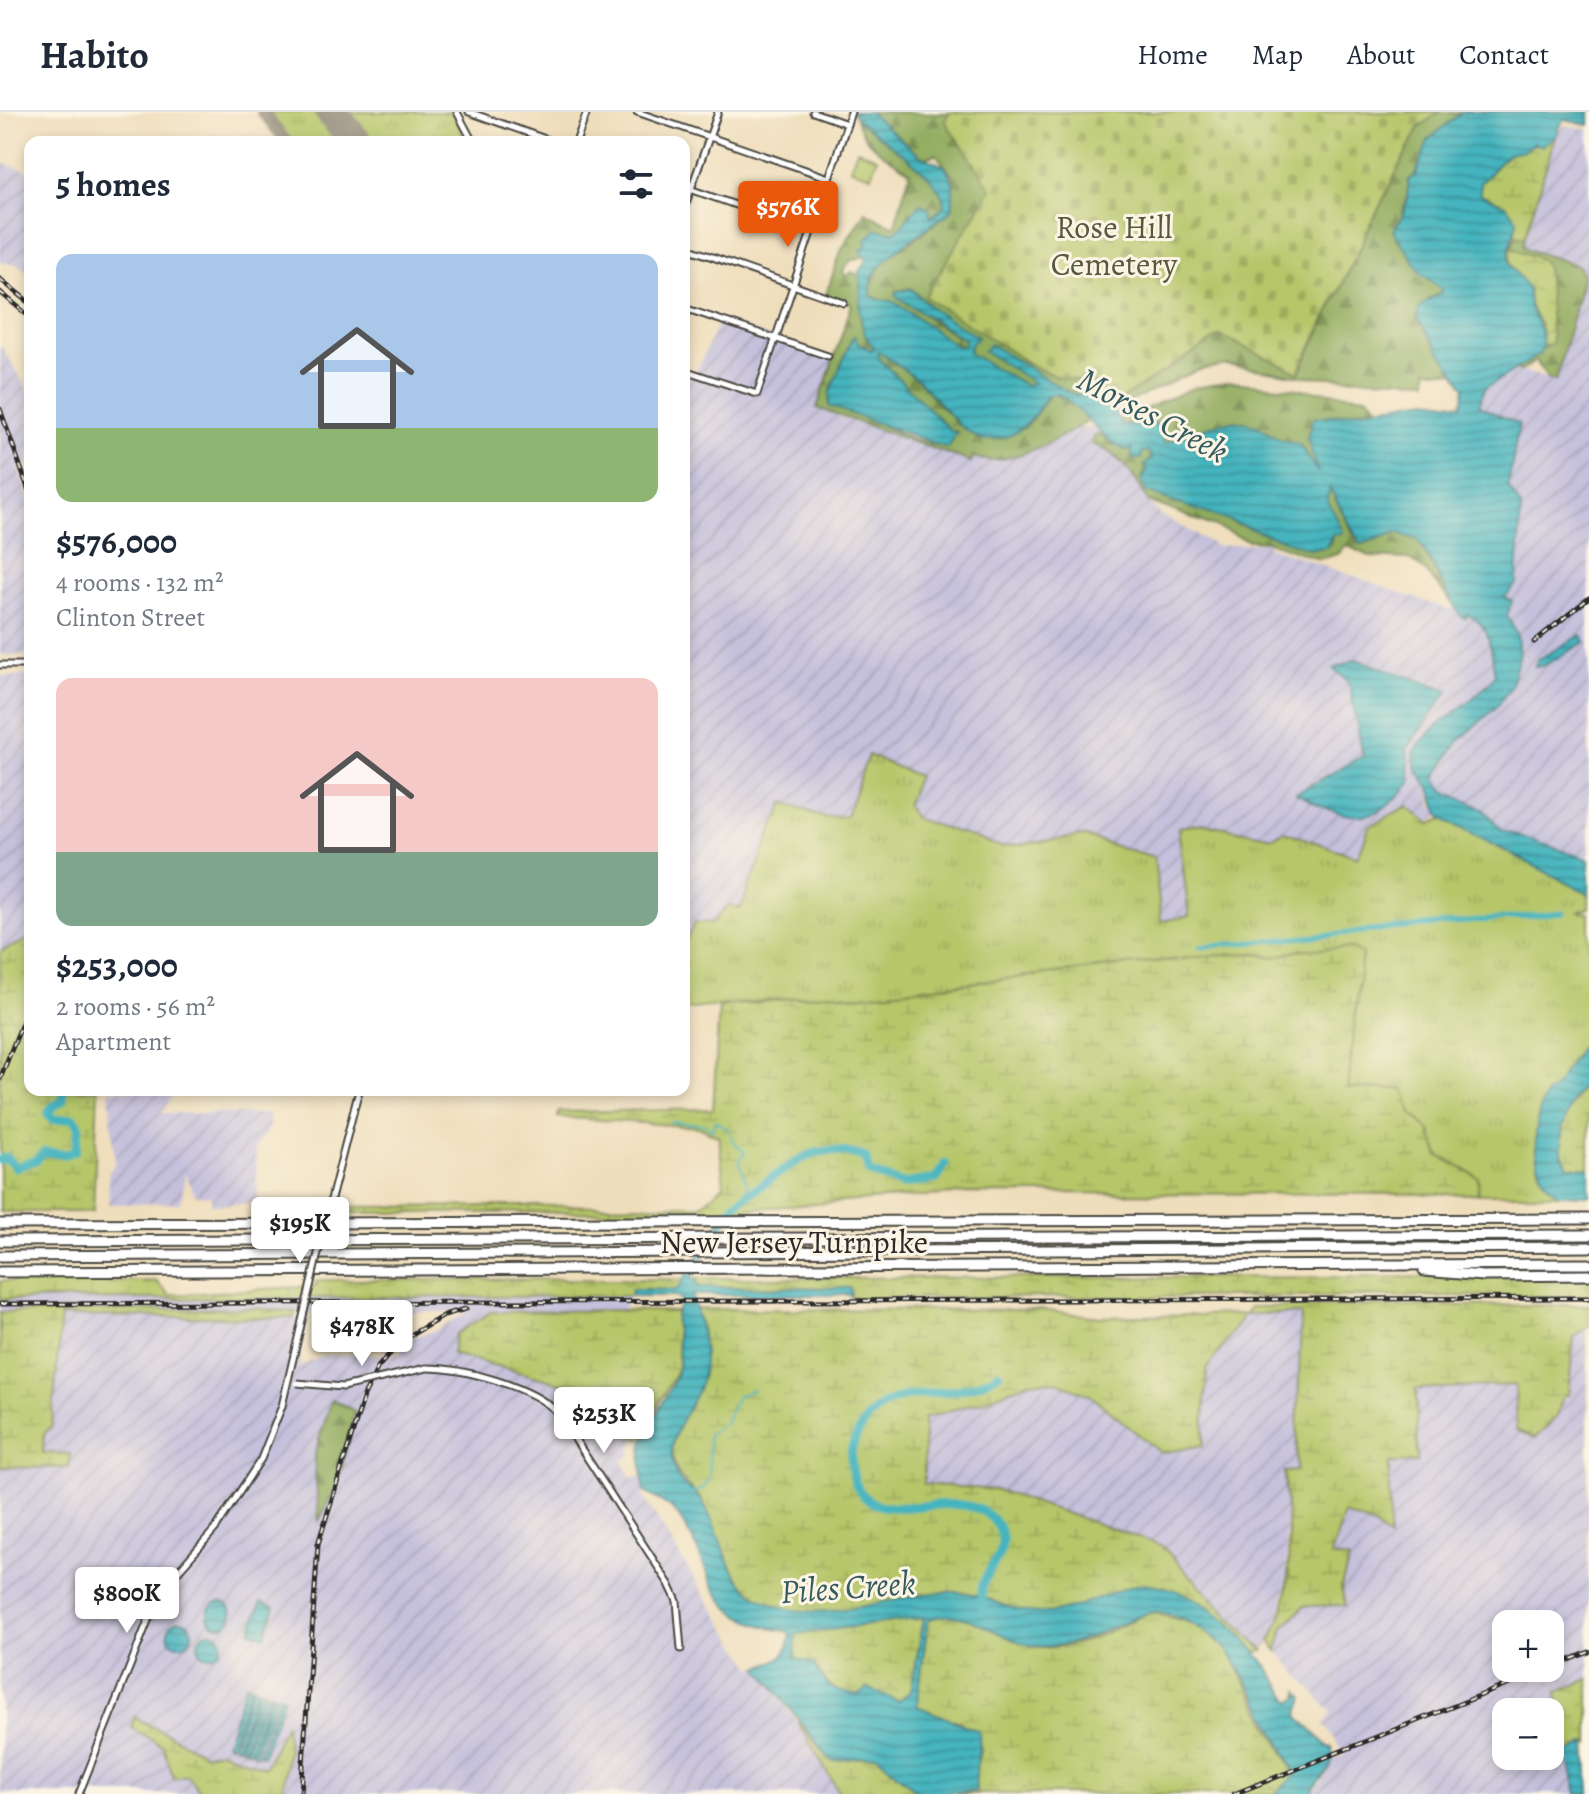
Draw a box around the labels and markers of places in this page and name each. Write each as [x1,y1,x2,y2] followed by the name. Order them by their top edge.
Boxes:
[732,181,844,249] pin: $576K
[244,1197,356,1265] pin: $195K
[306,1300,418,1368] pin: $478K
[548,1387,660,1455] pin: $253K
[71,1567,183,1635] pin: $800K

